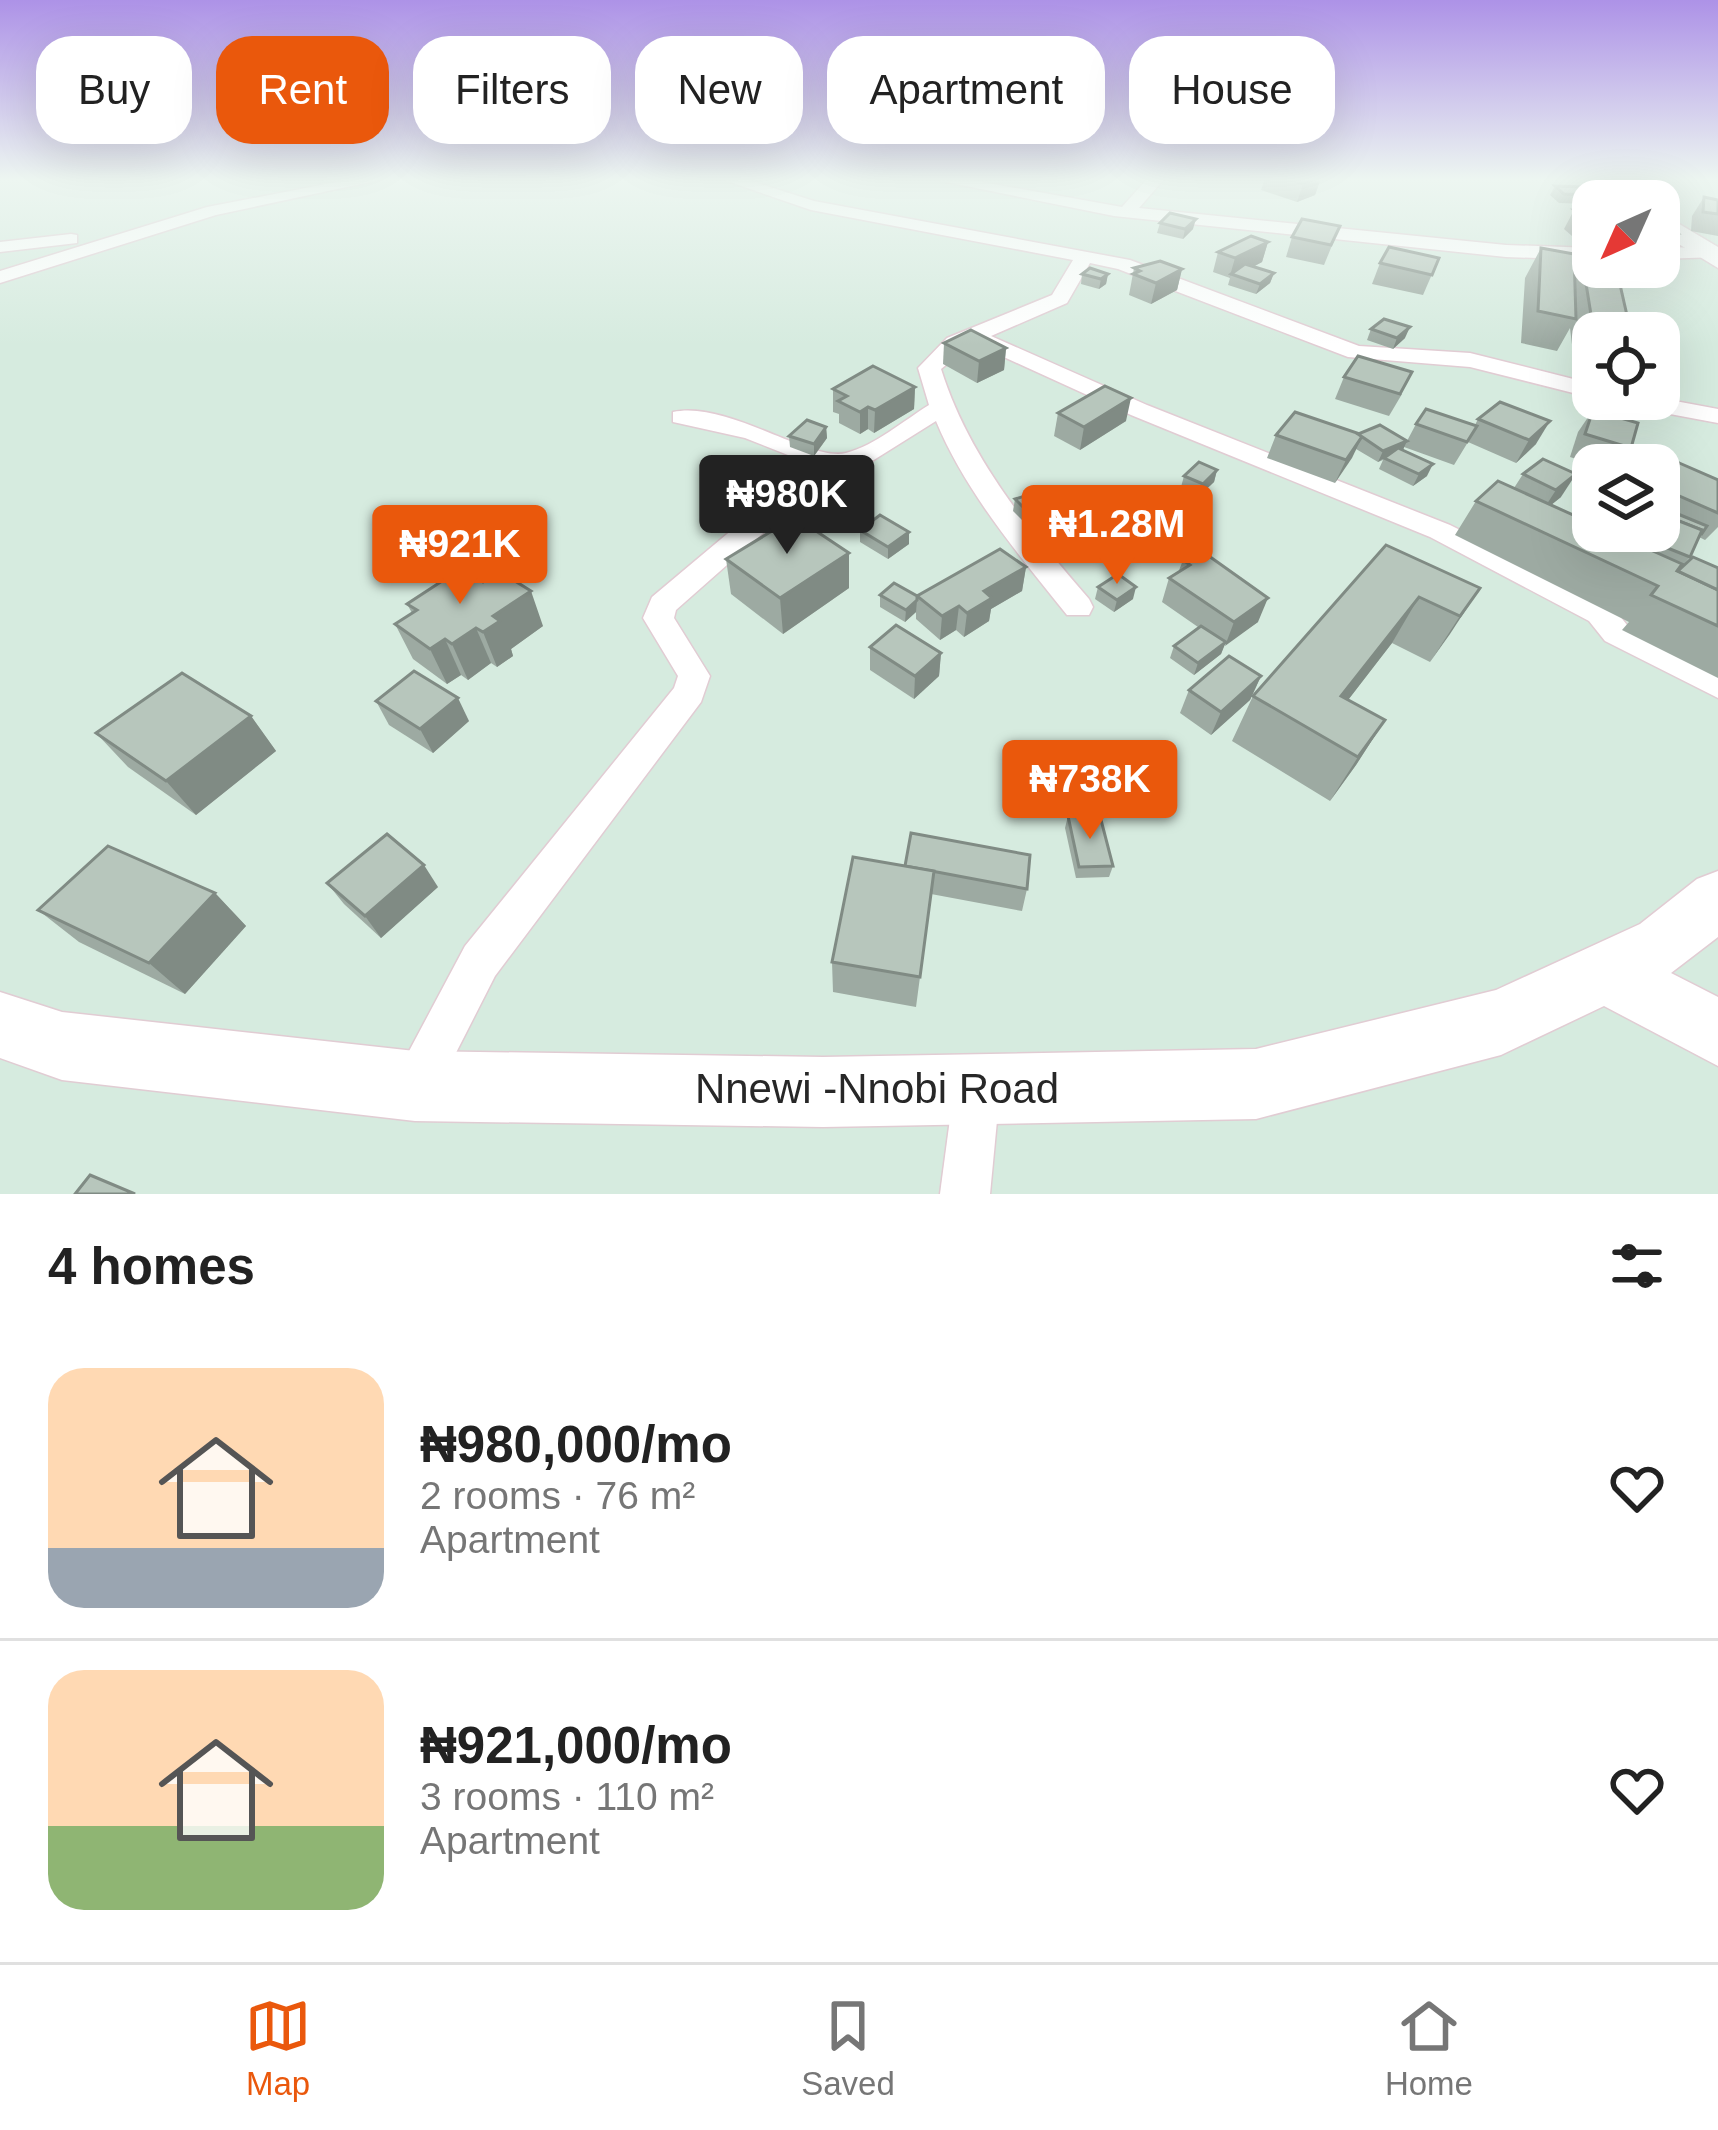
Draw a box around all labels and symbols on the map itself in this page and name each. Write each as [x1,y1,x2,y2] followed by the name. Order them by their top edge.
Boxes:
[1572,180,1680,288] north arrow
[703,455,871,557] pin: ₦980K
[1019,485,1215,587] pin: ₦1.28M
[376,505,544,607] pin: ₦921K
[1006,740,1174,842] pin: ₦738K
[695,1065,1059,1112] street label: Nnewi -Nnobi Road

